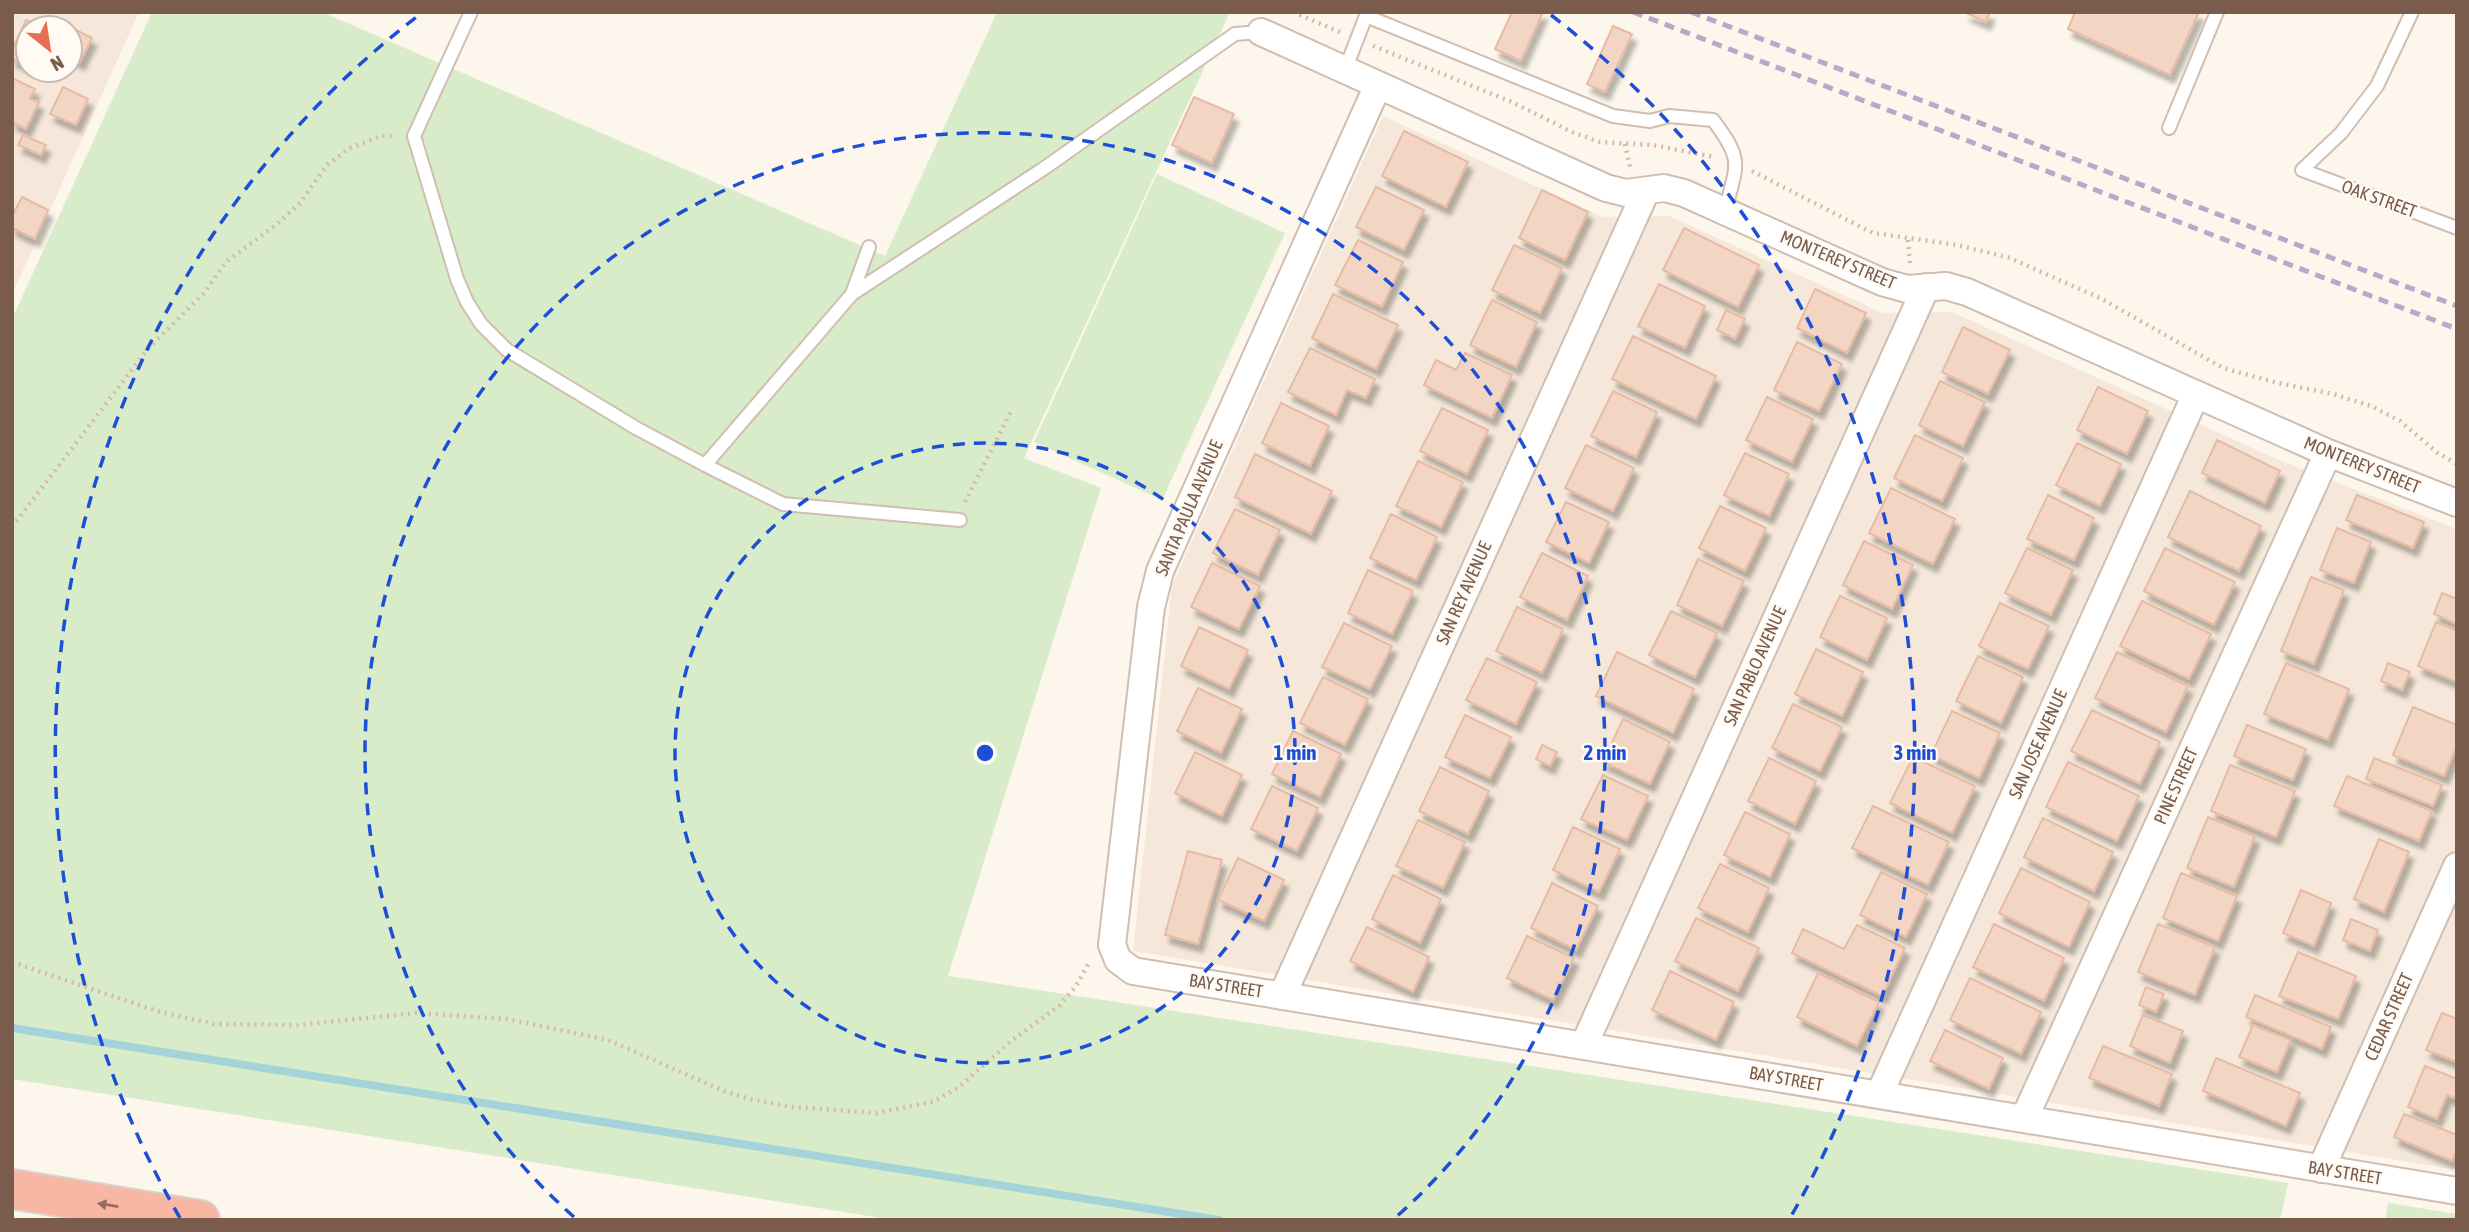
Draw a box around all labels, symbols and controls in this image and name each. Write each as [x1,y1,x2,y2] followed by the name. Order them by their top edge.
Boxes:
[14,14,84,84] north arrow
[47,51,68,76] text: N
[2339,175,2420,222] street label: OAK STREET
[1777,226,1899,293] street label: MONTEREY STREET
[2301,432,2424,497] street label: MONTEREY STREET
[1151,437,1227,579] street label: SANTA PAULA AVENUE
[1431,538,1496,648] street label: SAN REY AVENUE
[1719,603,1790,729] street label: SAN PABLO AVENUE
[2004,686,2071,802] street label: SAN JOSE AVENUE
[1274,740,1316,764] text: 1 min
[1584,740,1626,764] text: 2 min
[1894,740,1936,764] text: 3 min
[973,741,997,765] centre of rings
[2149,744,2202,827] street label: PINE STREET
[1188,969,1265,1002] street label: BAY STREET
[2360,970,2417,1064] street label: CEDAR STREET
[1748,1062,1825,1095] street label: BAY STREET
[2307,1156,2384,1189] street label: BAY STREET
[97,1199,119,1210] one-way arrow

